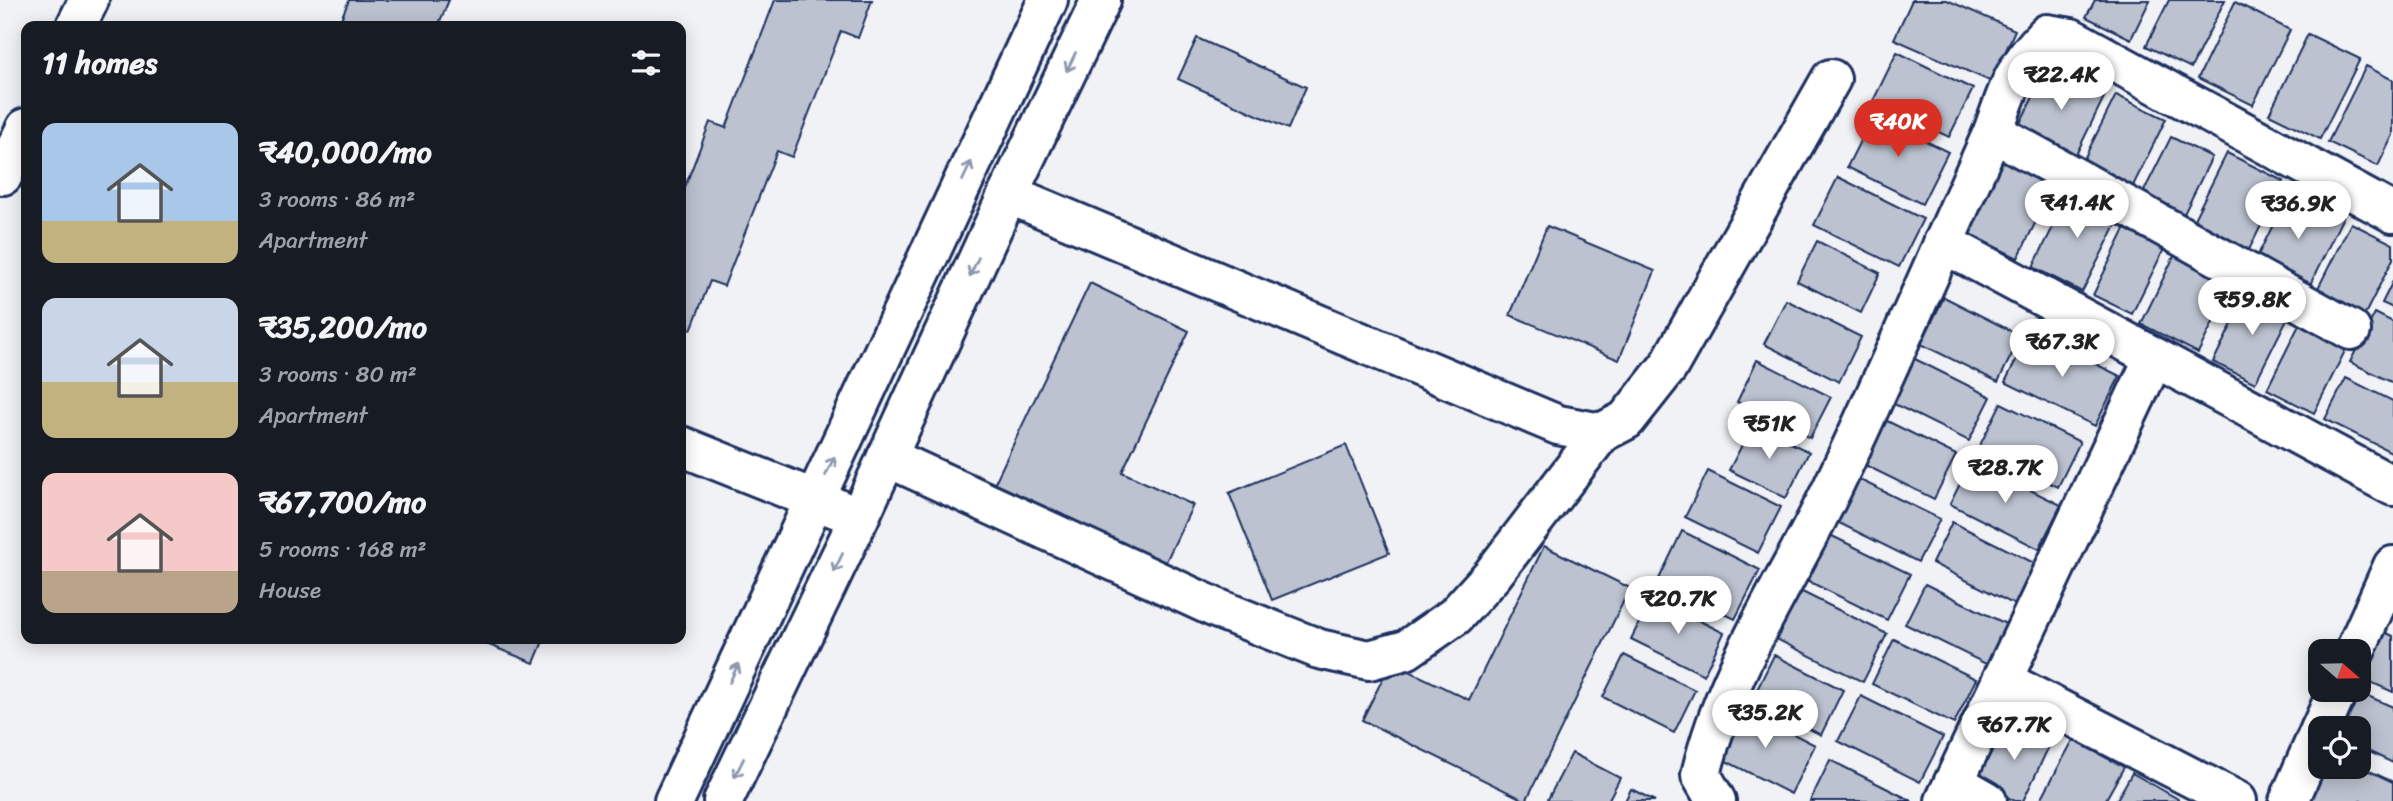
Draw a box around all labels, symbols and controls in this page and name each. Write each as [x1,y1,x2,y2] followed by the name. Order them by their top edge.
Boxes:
[42,36,157,90] text: 11 homes
[627,44,665,82] icon: filters
[1064,51,1078,72] one-way arrow
[2004,52,2118,112] pin: ₹22.4K
[2024,54,2098,95] text: ₹22.4K
[1857,100,1939,159] pin: ₹40K
[1870,101,1926,142] text: ₹40K
[259,125,432,179] text: ₹40,000/mo
[98,151,182,235] icon: home
[961,161,975,182] one-way arrow
[259,179,415,220] text: 3 rooms · 86 m²
[2020,180,2134,240] pin: ₹41.4K
[2041,182,2113,223] text: ₹41.4K
[2241,182,2355,241] pin: ₹36.9K
[2261,183,2335,224] text: ₹36.9K
[259,220,368,261] text: Apartment
[967,256,980,277] one-way arrow
[2195,278,2309,337] pin: ₹59.8K
[2214,279,2290,320] text: ₹59.8K
[259,300,427,354] text: ₹35,200/mo
[2005,320,2119,379] pin: ₹67.3K
[2026,321,2098,362] text: ₹67.3K
[98,326,182,410] icon: home
[259,354,417,395] text: 3 rooms · 80 m²
[259,395,368,436] text: Apartment
[1728,402,1810,461] pin: ₹51K
[1744,403,1794,444] text: ₹51K
[1948,446,2062,505] pin: ₹28.7K
[1968,447,2042,488] text: ₹28.7K
[824,456,837,477] one-way arrow
[259,475,426,529] text: ₹67,700/mo
[98,501,182,585] icon: home
[259,529,427,570] text: 5 rooms · 168 m²
[830,552,844,573] one-way arrow
[259,570,321,611] text: House
[1621,576,1735,636] pin: ₹20.7K
[1641,578,1715,619] text: ₹20.7K
[2308,639,2371,702] north arrow
[2308,639,2371,779] map controls
[728,662,741,684] one-way arrow
[1708,690,1822,750] pin: ₹35.2K
[1728,692,1802,733] text: ₹35.2K
[1957,702,2071,762] pin: ₹67.7K
[1977,704,2051,745] text: ₹67.7K
[2308,716,2371,779] button: locate
[732,757,745,778] one-way arrow

